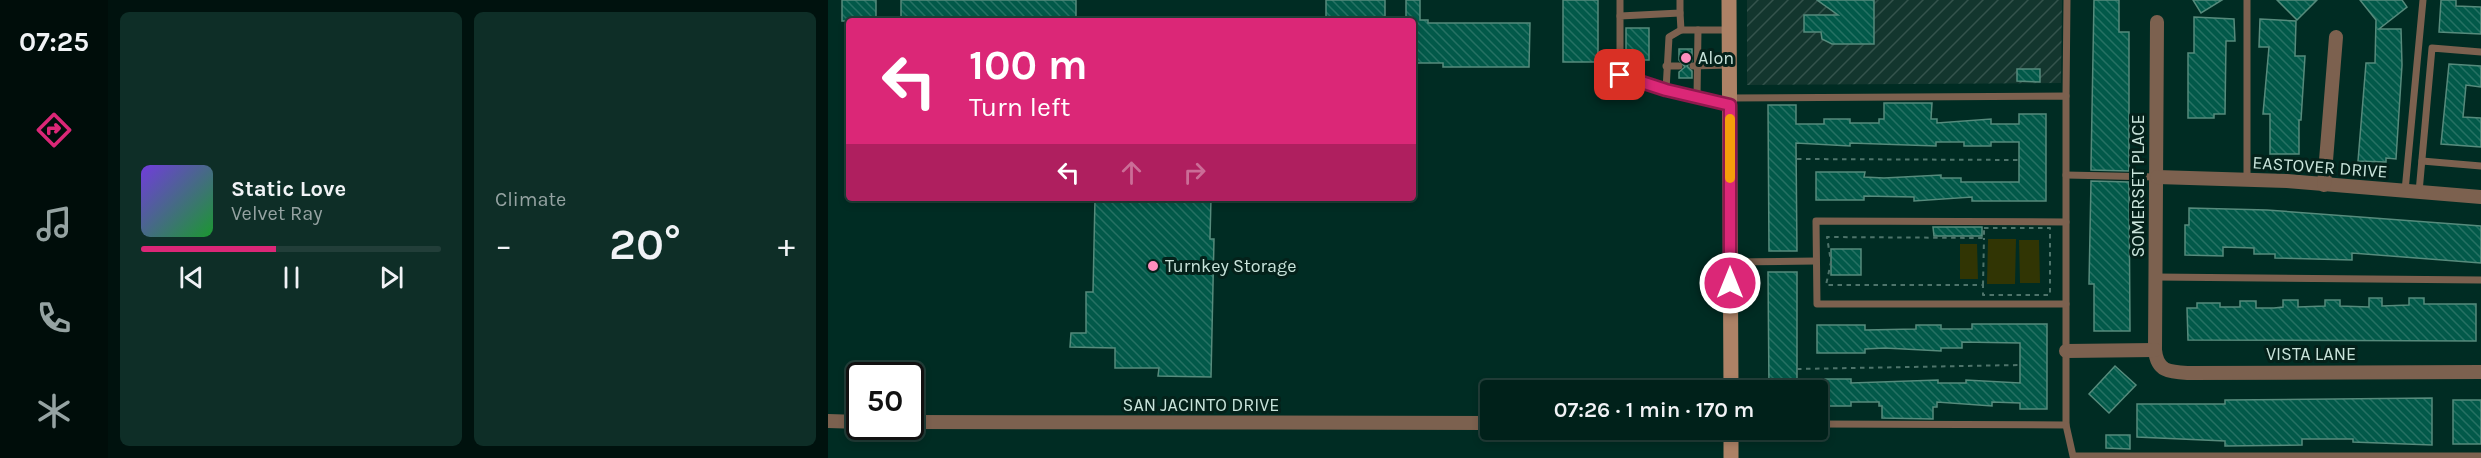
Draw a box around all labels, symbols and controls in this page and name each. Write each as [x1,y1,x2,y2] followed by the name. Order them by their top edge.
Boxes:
[19,26,89,58] text: 07:25
[969,40,1088,90] text: 100 m
[870,42,948,120] icon: left
[1698,47,1734,69] place label: Alon
[1594,49,1645,100] pin
[1679,51,1693,65] marker: Alon
[1603,58,1636,91] icon: arrive
[969,91,1070,123] text: Turn left
[33,109,75,151] icon: directions
[2127,114,2149,258] street label: SOMERSET PLACE
[2252,151,2388,183] street label: EASTOVER DRIVE
[1052,156,1085,189] icon: left
[1115,156,1148,189] icon: ahead
[1178,156,1211,189] icon: right
[231,176,346,202] text: Static Love
[495,188,566,211] text: Climate
[231,202,323,225] text: Velvet Ray
[33,203,75,245] icon: music
[609,218,681,270] text: 20°
[495,226,512,264] text: −
[778,226,795,264] text: +
[1698,251,1762,315] position arrow
[1165,255,1296,277] place label: Turnkey Storage
[1146,259,1160,273] marker: Turnkey Storage
[175,261,208,294] icon: previous
[275,261,308,294] icon: pause
[375,261,408,294] icon: next
[33,297,75,339] icon: phone
[2266,343,2356,365] street label: VISTA LANE
[846,362,924,440] speed limit sign: 50
[33,390,75,432] icon: climate
[1123,394,1279,416] street label: SAN JACINTO DRIVE
[1554,397,1754,423] text: 07:26 · 1 min · 170 m

